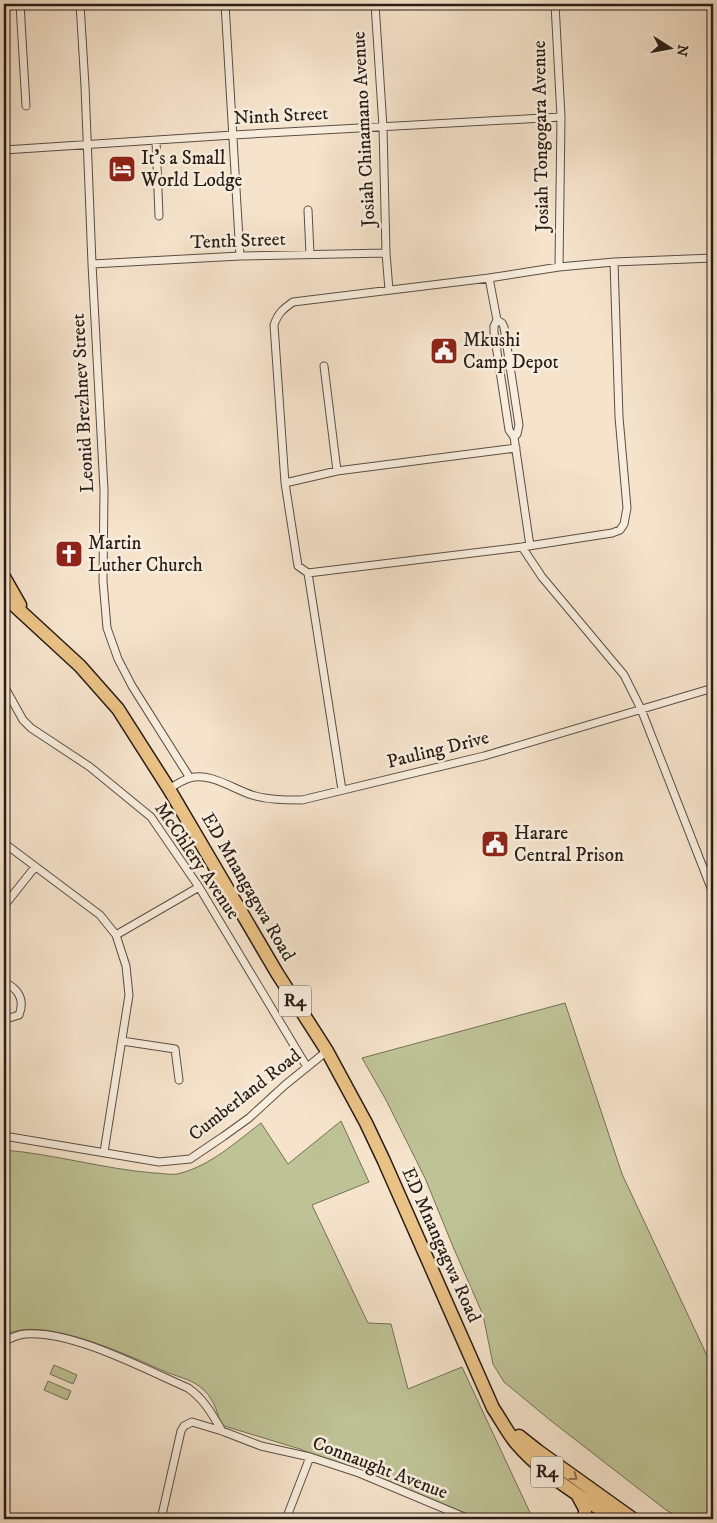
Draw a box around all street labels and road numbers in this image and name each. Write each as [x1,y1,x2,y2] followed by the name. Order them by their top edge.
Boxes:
[347,31,381,229] street label: Josiah Chinamano Avenue
[528,40,554,234] street label: Josiah Tongogara Avenue
[233,102,329,130] street label: Ninth Street
[190,228,286,254] street label: Tenth Street
[67,313,99,493] street label: Leonid Brezhnev Street
[385,726,492,774] street label: Pauling Drive
[149,798,245,924] street label: McChlery Avenue
[196,809,300,966] street label: ED Mnangagwa Road
[279,986,311,1016] road number: R4
[184,1044,306,1146] street label: Cumberland Road
[396,1164,486,1327] street label: ED Mnangagwa Road
[309,1432,451,1504] street label: Connaught Avenue
[531,1456,563,1488] road number: R4

